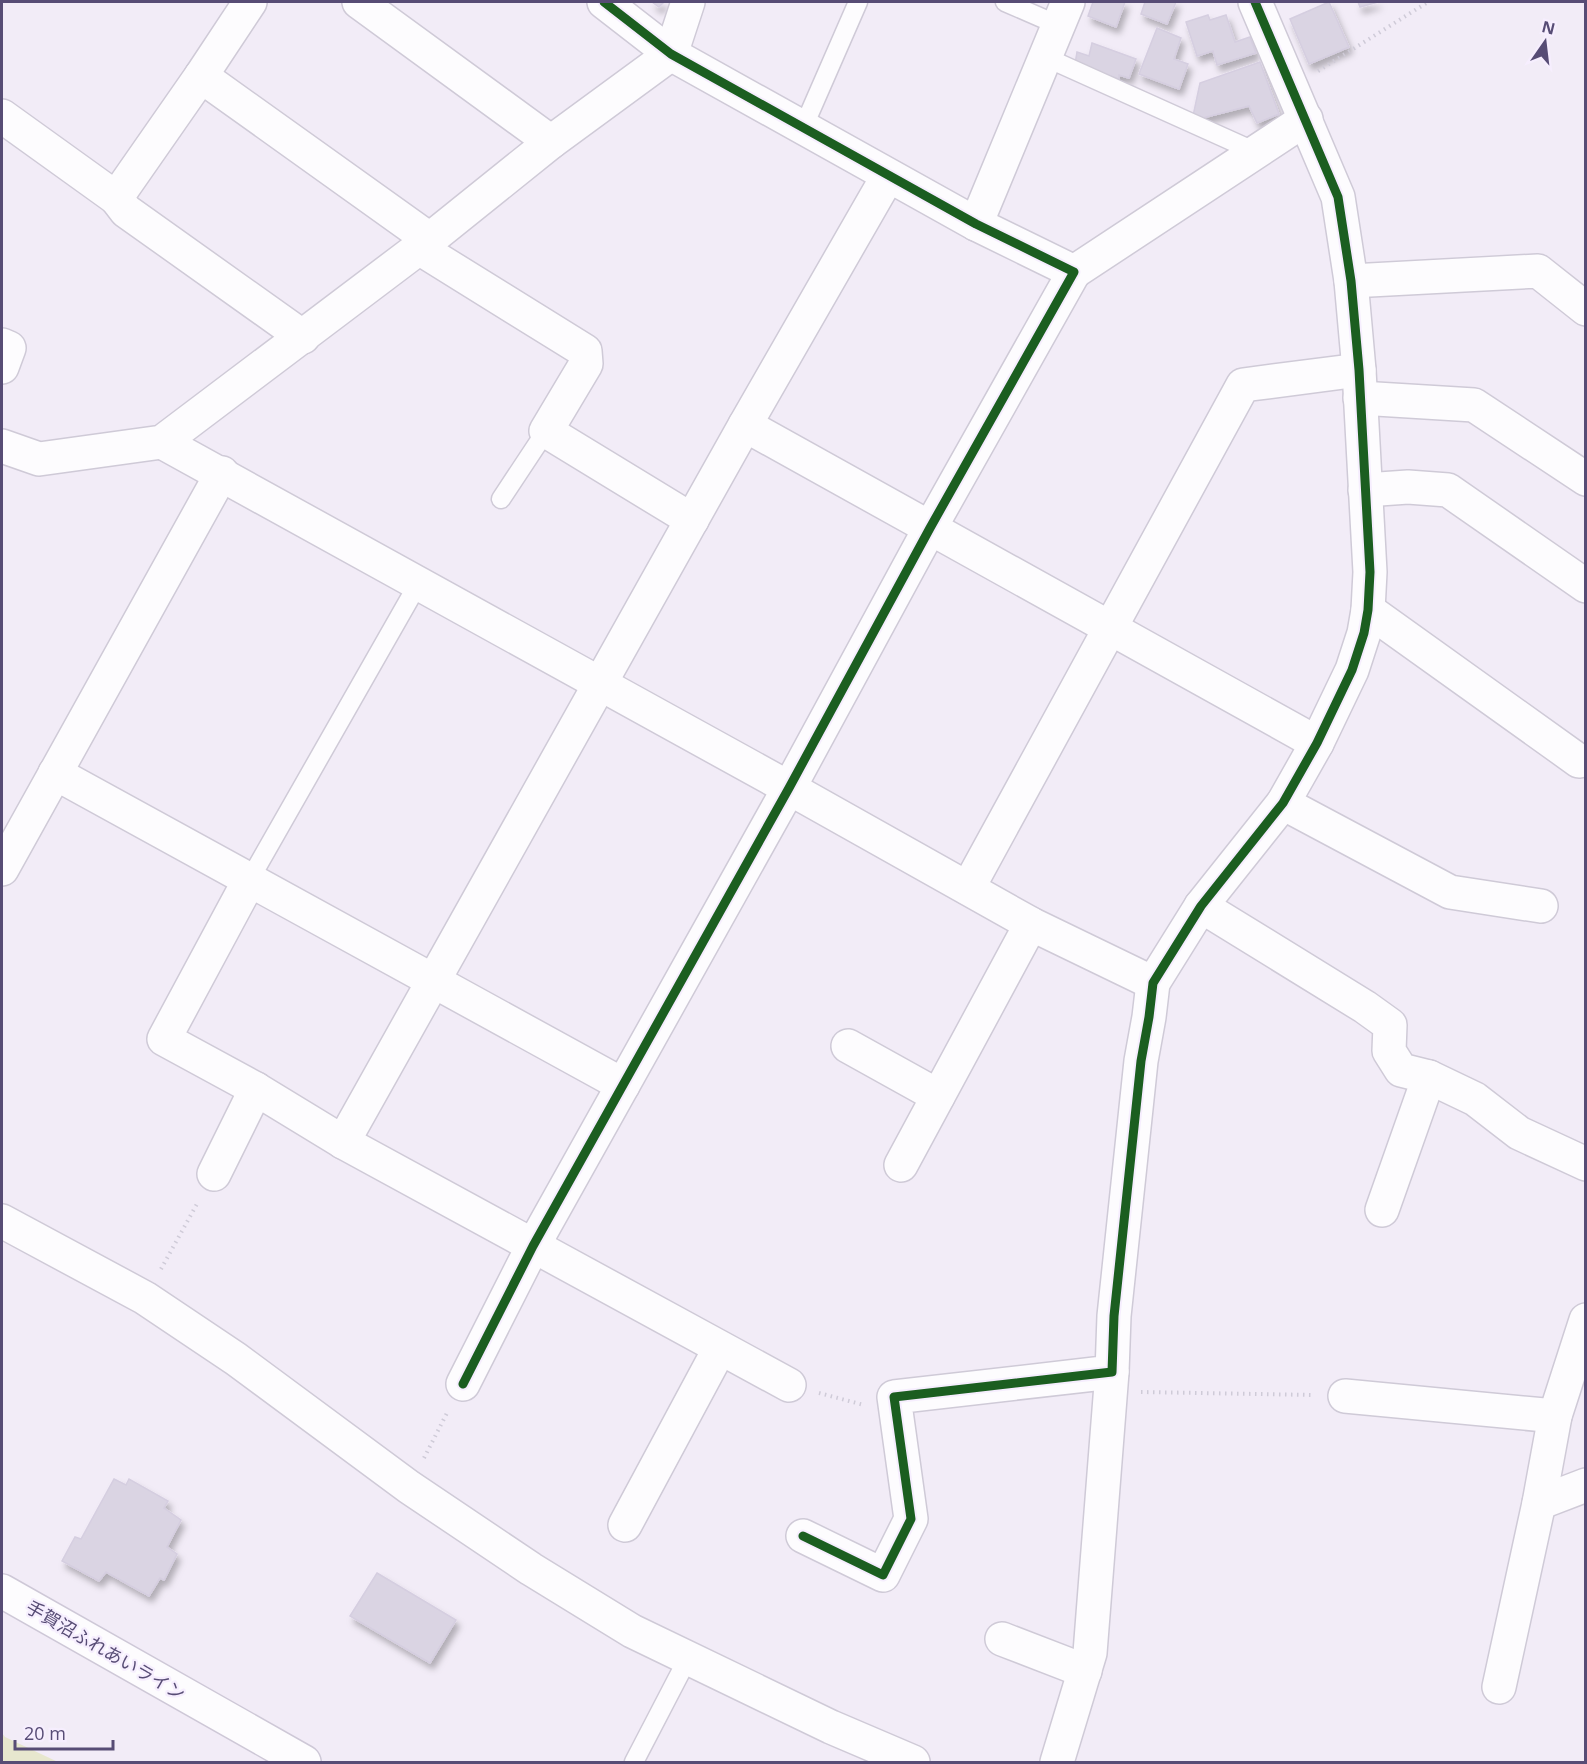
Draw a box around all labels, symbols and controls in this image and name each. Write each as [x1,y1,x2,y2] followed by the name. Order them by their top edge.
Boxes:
[1515,12,1575,72] north arrow
[1540,15,1558,40] text: N
[22,1595,190,1705] street label: 手賀沼ふれあいライン
[15,1713,112,1751] scale bar
[24,1721,66,1745] text: 20 m

